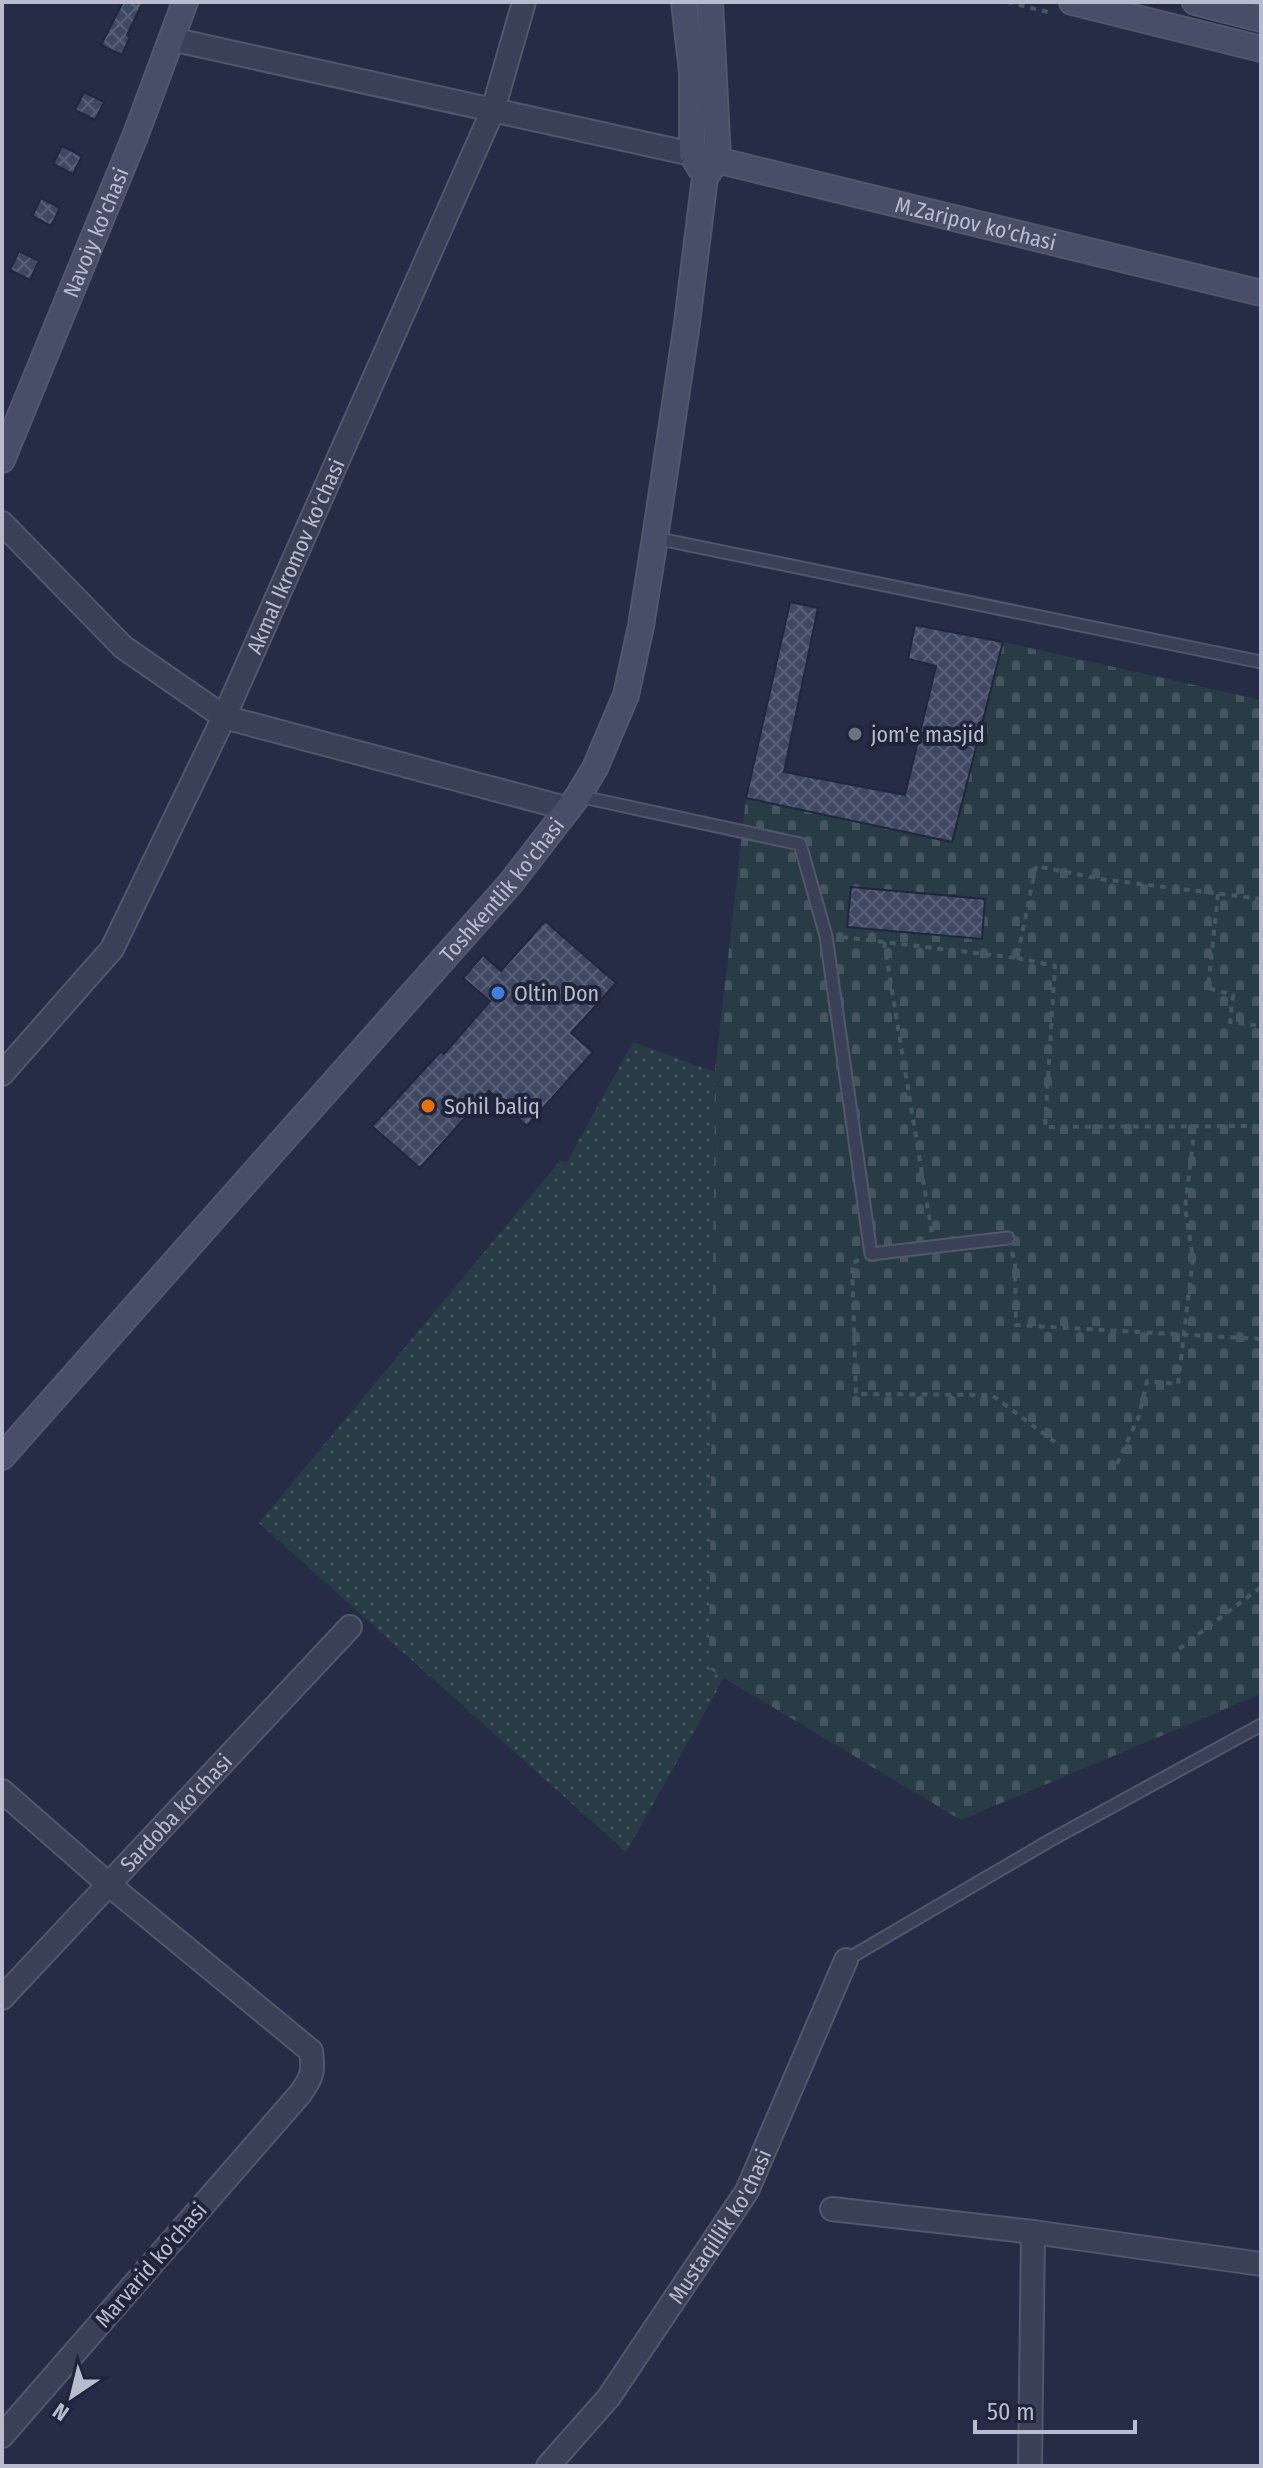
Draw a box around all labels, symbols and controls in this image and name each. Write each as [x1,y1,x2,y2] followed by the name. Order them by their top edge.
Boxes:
[57,164,134,301] street label: Navoiy ko'chasi
[892,191,1059,256] street label: M.Zaripov ko'chasi
[240,454,350,658] street label: Akmal Ikromov ko'chasi
[870,721,985,748] place label: jom'e masjid
[846,725,864,743] marker: jom'e masjid
[434,812,570,968] street label: Toshkentlik ko'chasi
[514,980,599,1007] place label: Oltin Don
[489,984,507,1002] marker: Oltin Don
[444,1093,540,1120] place label: Sohil baliq
[419,1097,437,1115] marker: Sohil baliq
[114,1748,238,1877] street label: Sardoba ko'chasi
[662,2145,777,2308] street label: Mustaqillik ko'chasi
[89,2197,213,2333] street label: Marvarid ko'chasi
[32,2356,112,2436] north arrow
[975,2384,1135,2434] scale bar
[48,2397,74,2427] text: N
[987,2398,1035,2426] text: 50 m

